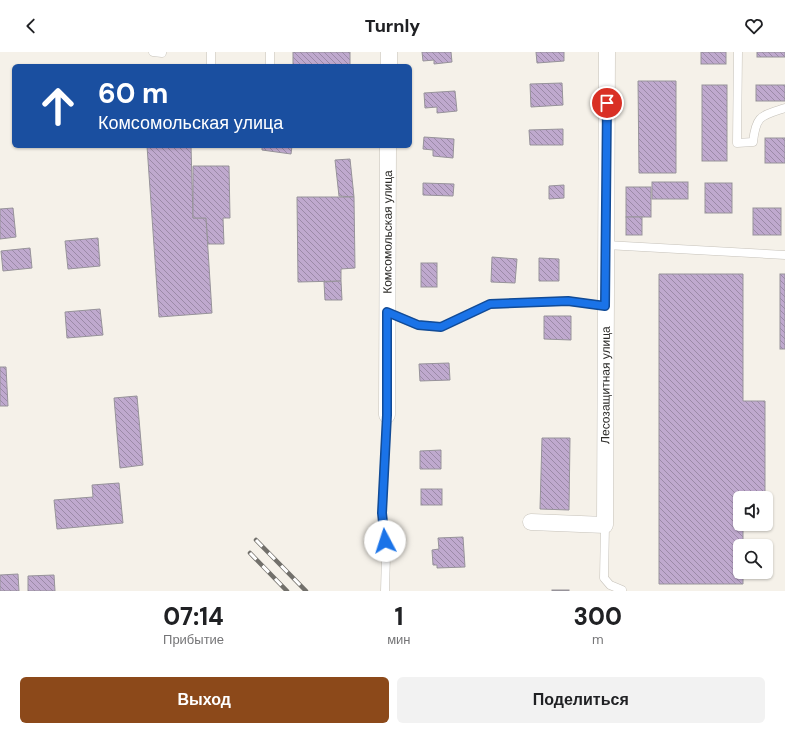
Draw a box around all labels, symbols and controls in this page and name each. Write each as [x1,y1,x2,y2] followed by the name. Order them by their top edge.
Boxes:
[365,14,420,38] text: Turnly
[20,15,42,37] icon: back
[743,15,765,37] icon: heart
[98,75,168,112] text: 60 m
[32,80,84,132] icon: ahead
[590,86,624,120] pin
[596,92,618,114] icon: arrive
[98,111,283,135] text: Комсомольская улица
[379,170,396,294] street label: Комсомольская улица
[597,326,614,444] street label: Лесозащитная улица
[733,491,773,579] map controls
[733,491,773,531] button: sound
[364,520,406,562] position arrow
[733,539,773,579] button: search
[163,601,224,632] text: 07:14
[394,601,403,632] text: 1
[574,601,622,632] text: 300
[163,631,224,648] text: Прибытие
[387,631,411,648] text: мин
[592,631,604,648] text: m
[20,677,389,723] button: Выход
[397,677,765,723] button: Поделиться

